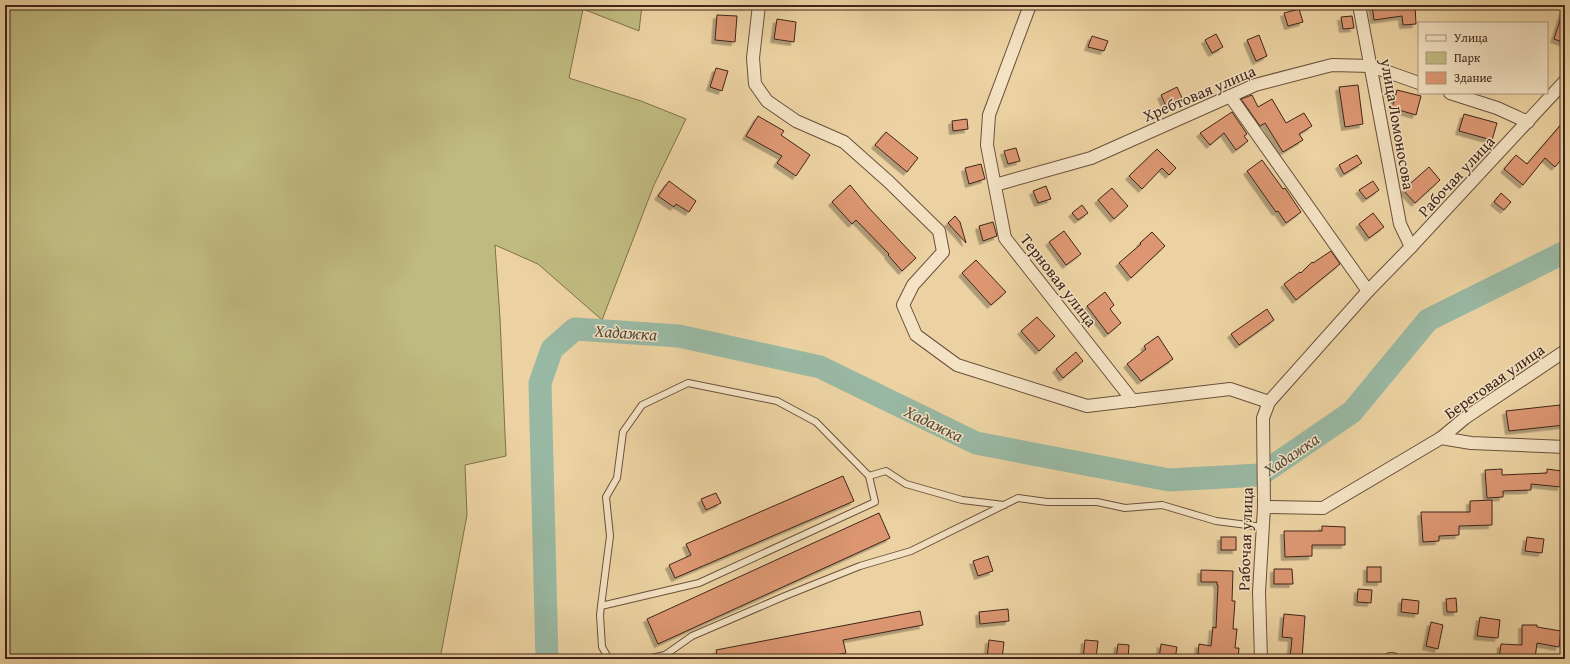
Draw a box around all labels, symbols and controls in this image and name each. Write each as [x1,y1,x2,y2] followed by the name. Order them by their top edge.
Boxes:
[1418,22,1548,94] legend
[1454,29,1488,46] text: Улица
[1454,49,1481,66] text: Парк
[1374,56,1421,192] street label: улица Ломоносова
[1139,58,1259,128] street label: Хребтовая улица
[1454,69,1493,86] text: Здание
[1412,130,1500,222] street label: Рабочая улица
[1015,228,1103,332] street label: Терновая улица
[593,317,658,347] water label: Хадажка
[1439,337,1549,425] street label: Береговая улица
[900,398,968,448] water label: Хадажка
[1257,426,1324,482] water label: Хадажка
[1231,486,1259,591] street label: Рабочая улица

